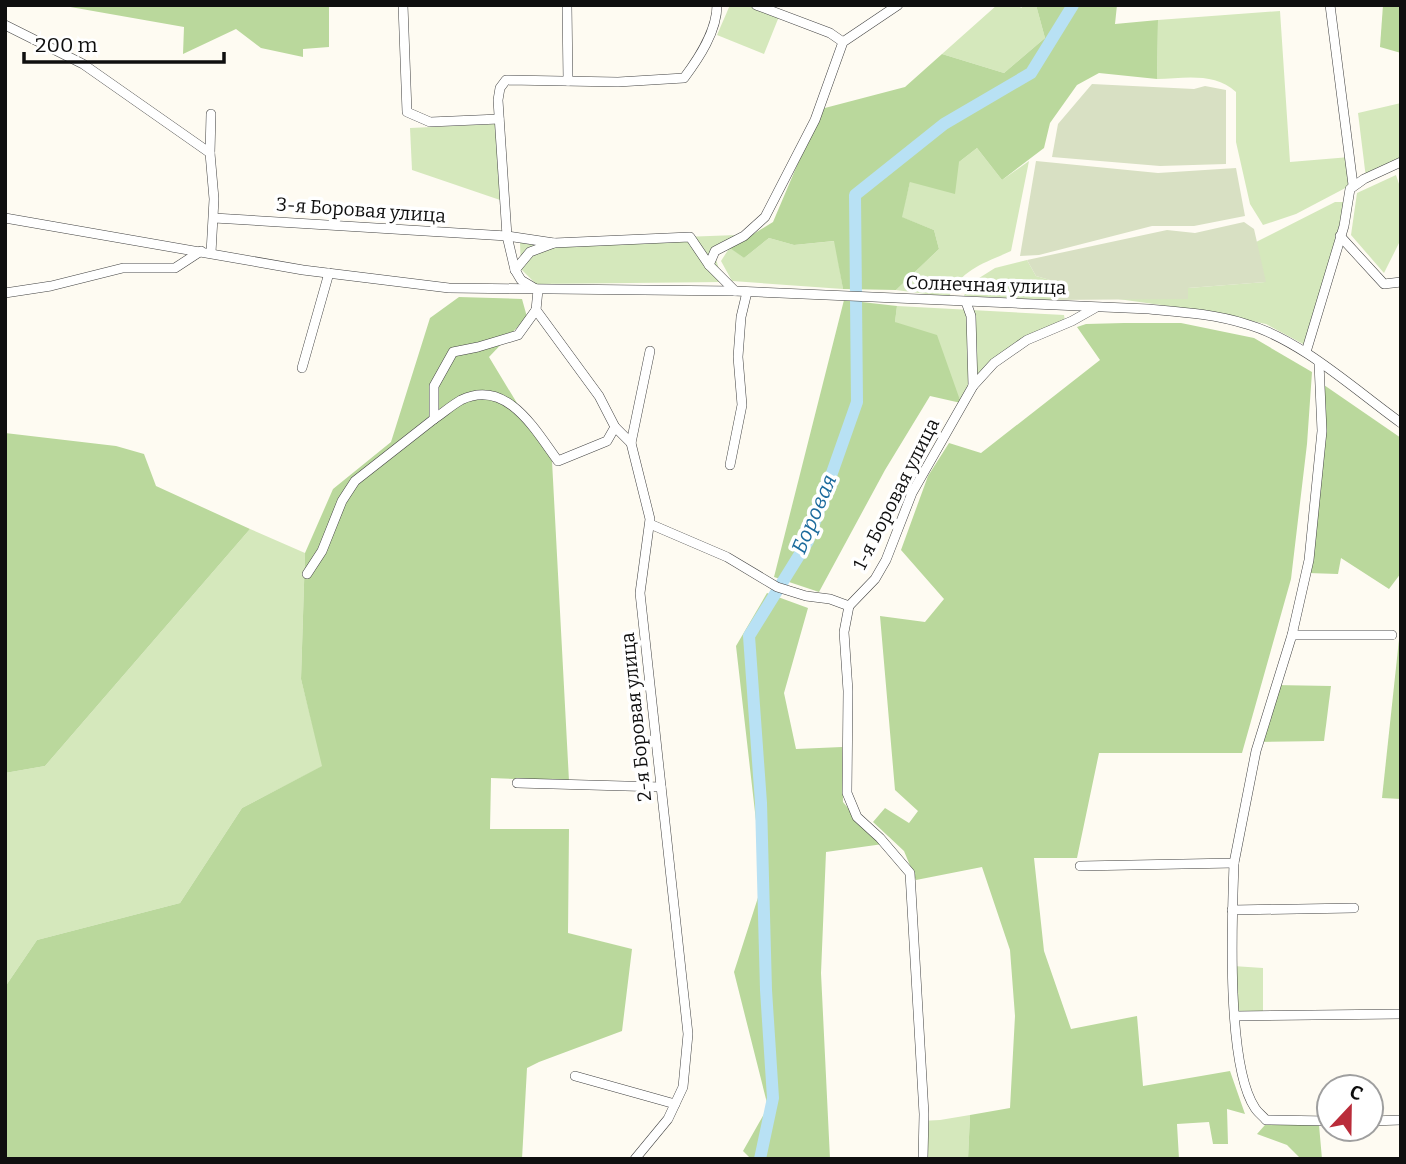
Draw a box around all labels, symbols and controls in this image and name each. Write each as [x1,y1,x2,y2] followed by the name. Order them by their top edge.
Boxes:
[24,21,224,65] scale bar
[35,32,98,58] text: 200 m
[275,193,447,227] street label: 3-я Боровая улица
[905,271,1067,299] street label: Солнечная улица
[848,414,944,574] street label: 1-я Боровая улица
[786,471,842,557] water label: Боровая
[616,631,656,803] street label: 2-я Боровая улица
[1315,1073,1385,1143] north arrow
[1346,1080,1366,1106] text: С

